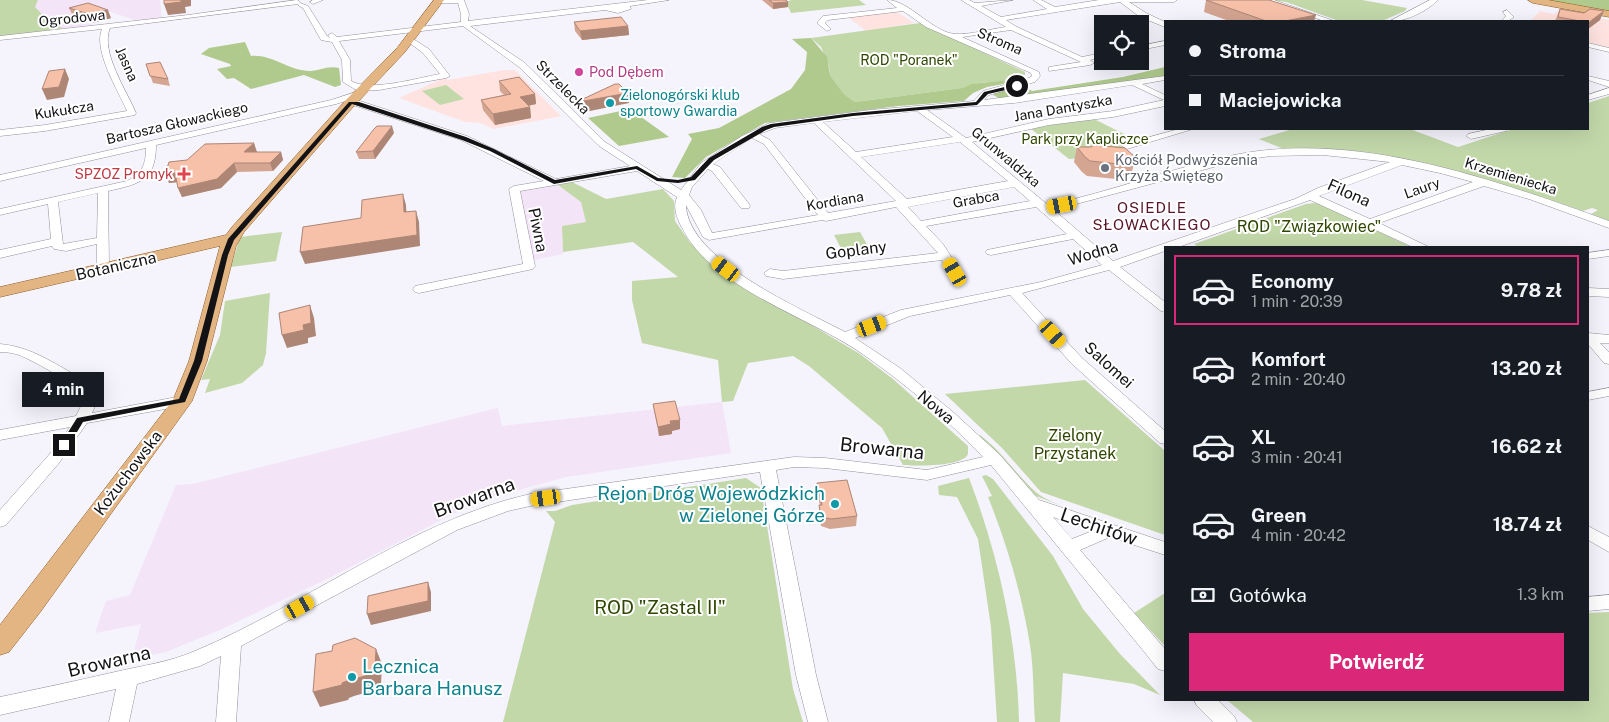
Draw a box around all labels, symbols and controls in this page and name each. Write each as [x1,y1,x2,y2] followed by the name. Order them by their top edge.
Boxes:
[38,7,106,29] street label: Ogrodowa
[1094,15,1149,70] map controls
[1094,15,1149,70] button: locate
[975,24,1025,58] street label: Stroma
[1219,40,1286,62] text: Stroma
[112,44,142,84] street label: Jasna
[860,52,958,68] park label: ROD "Poranek"
[533,57,593,117] street label: Strzelecka
[589,64,664,80] place label: Pod Dębem
[573,66,585,78] marker: Pod Dębem
[1006,75,1028,97] route start
[620,87,740,119] place label: Zielonogórski klub sportowy Gwardia
[1219,89,1342,111] text: Maciejowicka
[1013,91,1113,125] street label: Jana Dantyszka
[33,97,95,123] street label: Kukułcza
[604,97,616,109] marker: Zielonogórski klub sportowy Gwardia
[105,99,249,147] street label: Bartosza Głowackiego
[968,124,1044,190] street label: Grunwaldzka
[1021,131,1149,147] park label: Park przy Kapliczce
[1115,152,1258,184] place label: Kościół Podwyższenia Krzyża Świętego
[1463,154,1559,198] street label: Krzemieniecka
[1099,162,1111,174] marker: Kościół Podwyższenia Krzyża Świętego
[74,166,173,182] place label: SPZOZ Promyk
[177,167,191,181] marker: SPZOZ Promyk
[1402,174,1443,202] street label: Laury
[1325,175,1373,211] street label: Filona
[952,187,1000,211] street label: Grabca
[805,188,865,214] street label: Kordiana
[1045,195,1078,215] car
[1093,199,1212,233] district label: OSIEDLE SŁOWACKIEGO
[524,206,552,254] street label: Piwna
[1237,217,1381,236] park label: ROD "Związkowiec"
[1066,236,1120,270] street label: Wodna
[824,237,888,263] street label: Goplany
[74,248,158,284] street label: Botaniczna
[709,254,742,284] car
[941,255,968,289] car
[1191,268,1236,313] icon: car
[1251,270,1334,292] text: Economy
[1501,279,1562,301] text: 9.78 zł
[1251,292,1343,311] text: 1 min · 20:39
[855,314,888,338] car
[1037,318,1068,350] car
[1080,338,1138,392] street label: Salomei
[1191,346,1236,391] icon: car
[1251,348,1326,370] text: Komfort
[1491,357,1562,379] text: 13.20 zł
[1251,370,1346,389] text: 2 min · 20:40
[23,372,105,408] callout: 4 min
[42,380,84,399] text: 4 min
[914,386,958,428] street label: Nowa
[1191,424,1236,469] icon: car
[1034,426,1116,463] park label: Zielony Przystanek
[1251,426,1276,448] text: XL
[90,427,166,519] street label: Kożuchowska
[839,433,925,463] street label: Browarna
[53,434,75,456] route end
[1491,435,1562,457] text: 16.62 zł
[1251,448,1343,467] text: 3 min · 20:41
[430,472,518,522] street label: Browarna
[597,482,825,526] place label: Rejon Dróg Wojewódzkich w Zielonej Górze
[530,488,561,508] car
[829,498,841,510] marker: Rejon Dróg Wojewódzkich w Zielonej Górze
[1191,502,1236,547] icon: car
[1058,503,1140,549] street label: Lechitów
[1251,504,1306,526] text: Green
[1493,513,1562,535] text: 18.74 zł
[1251,526,1346,545] text: 4 min · 20:42
[1189,581,1217,609] icon: cash
[1229,584,1307,606] text: Gotówka
[1517,585,1564,604] text: 1.3 km
[283,593,316,621] car
[594,596,726,618] park label: ROD "Zastal II"
[1189,633,1564,691] button: Potwierdź
[65,641,153,681] street label: Browarna
[362,655,502,699] place label: Lecznica Barbara Hanusz
[346,671,358,683] marker: Lecznica Barbara Hanusz

